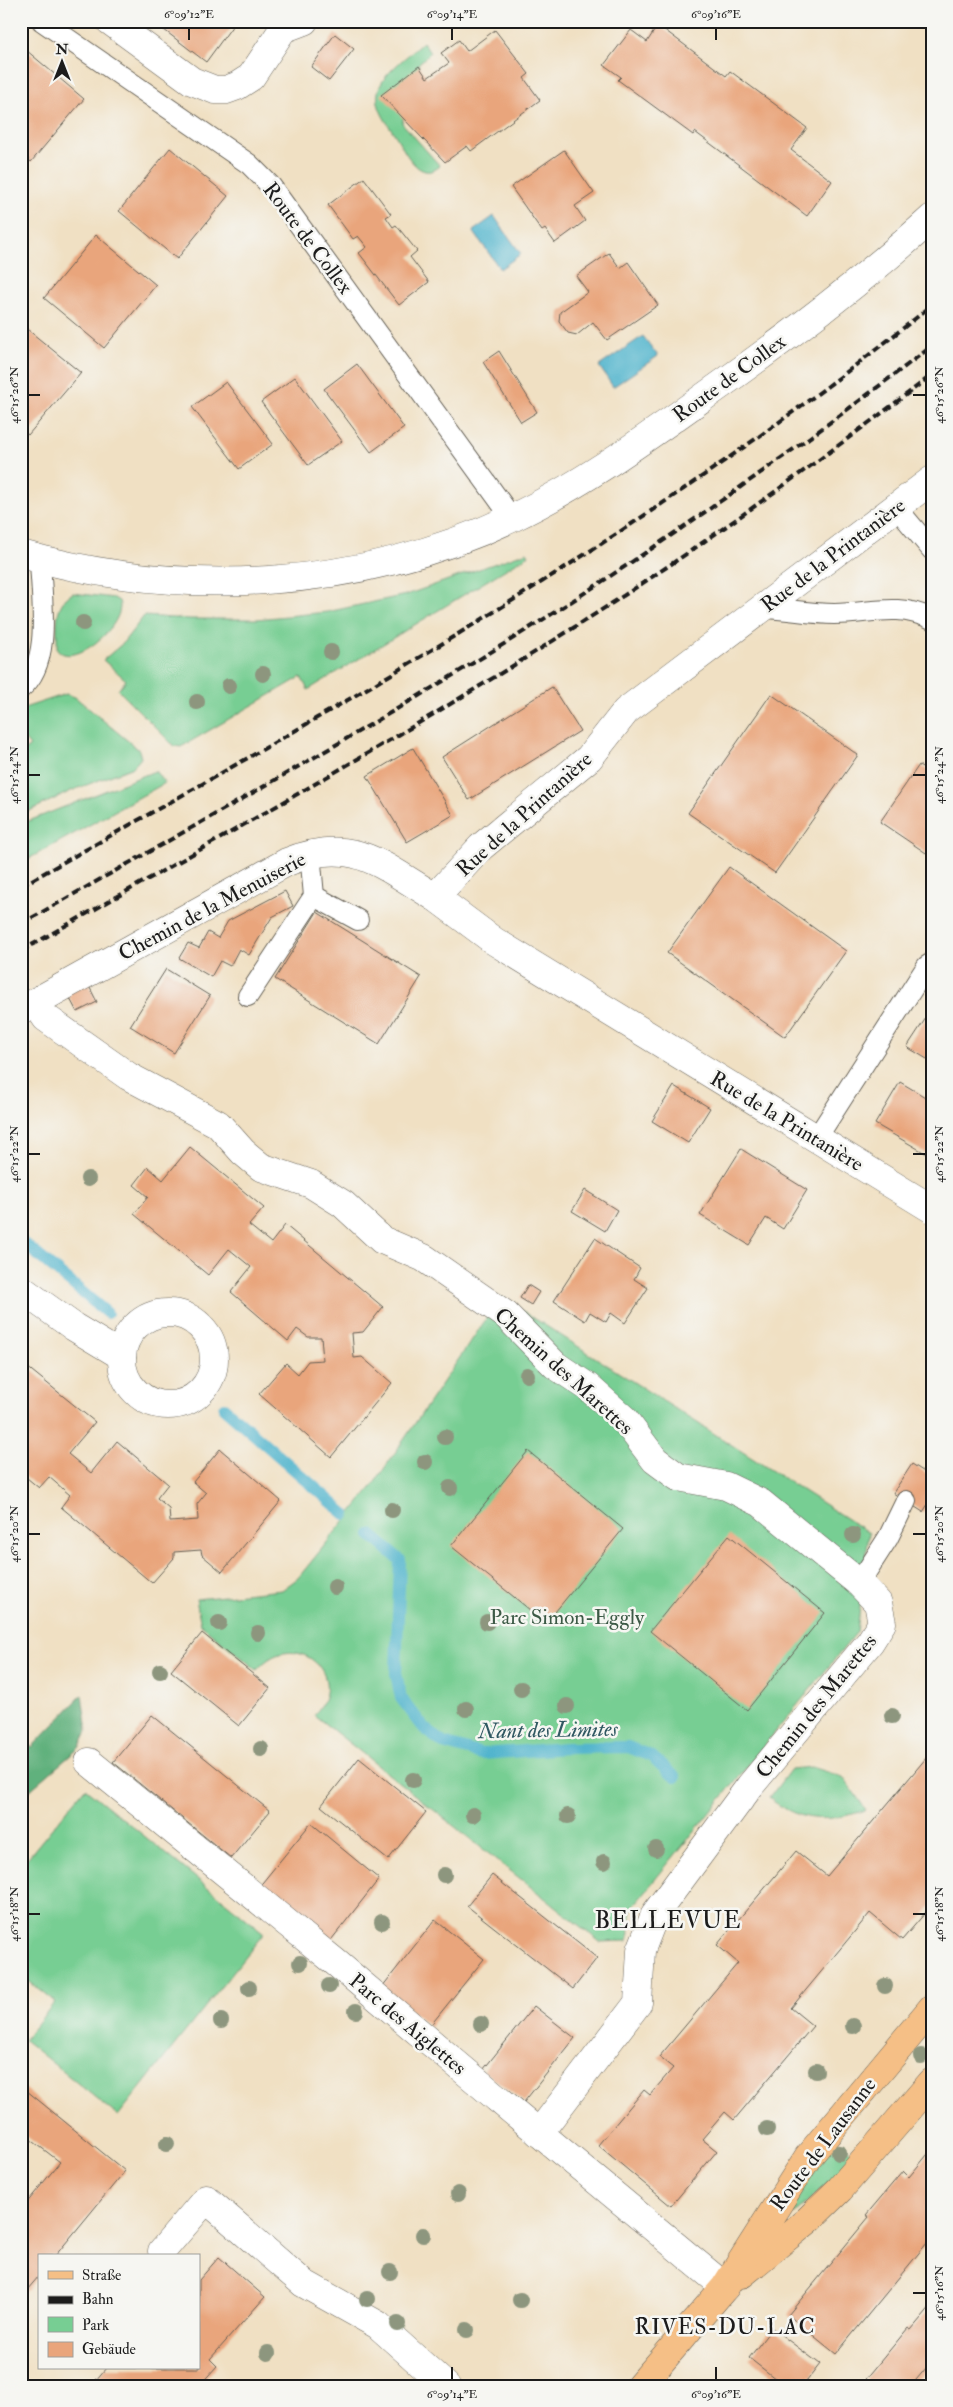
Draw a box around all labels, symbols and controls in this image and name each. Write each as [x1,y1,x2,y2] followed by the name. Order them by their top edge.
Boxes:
[164,7,214,22] text: 6°09'12"E
[427,7,478,22] text: 6°09'14"E
[691,7,741,22] text: 6°09'16"E
[38,38,88,88] north arrow
[55,41,69,58] text: N
[257,177,359,300] street label: Route de Collex
[667,328,792,429] street label: Route de Collex
[7,366,22,424] text: 46°15'26"N
[932,366,947,424] text: 46°15'26"N
[756,492,911,619] street label: Rue de la Printanière
[7,746,22,804] text: 46°15'24"N
[451,746,598,883] street label: Rue de la Printanière
[932,746,947,804] text: 46°15'24"N
[114,846,311,967] street label: Chemin de la Menuiserie
[705,1065,869,1178] street label: Rue de la Printanière
[7,1125,22,1183] text: 46°15'22"N
[932,1125,947,1183] text: 46°15'22"N
[488,1302,639,1441] street label: Chemin des Marettes
[7,1505,22,1563] text: 46°15'20"N
[932,1505,947,1563] text: 46°15'20"N
[490,1604,645,1631] park label: Parc Simon-Eggly
[750,1629,883,1784] street label: Chemin des Marettes
[477,1715,619,1745] water label: Nant des Limites
[7,1886,22,1942] text: 46°15'18"N
[932,1886,947,1942] text: 46°15'18"N
[594,1905,742,1936] district label: BELLEVUE
[344,1968,472,2081] street label: Parc des Aiglettes
[764,2072,883,2216] street label: Route de Lausanne
[38,2254,200,2370] legend
[932,2265,947,2321] text: 46°15'16"N
[82,2266,121,2285] text: Straße
[82,2290,114,2309] text: Bahn
[634,2313,816,2341] district label: RIVES-DU-LAC
[82,2316,109,2335] text: Park
[82,2340,136,2359] text: Gebäude
[427,2387,478,2402] text: 6°09'14"E
[691,2387,741,2402] text: 6°09'16"E

